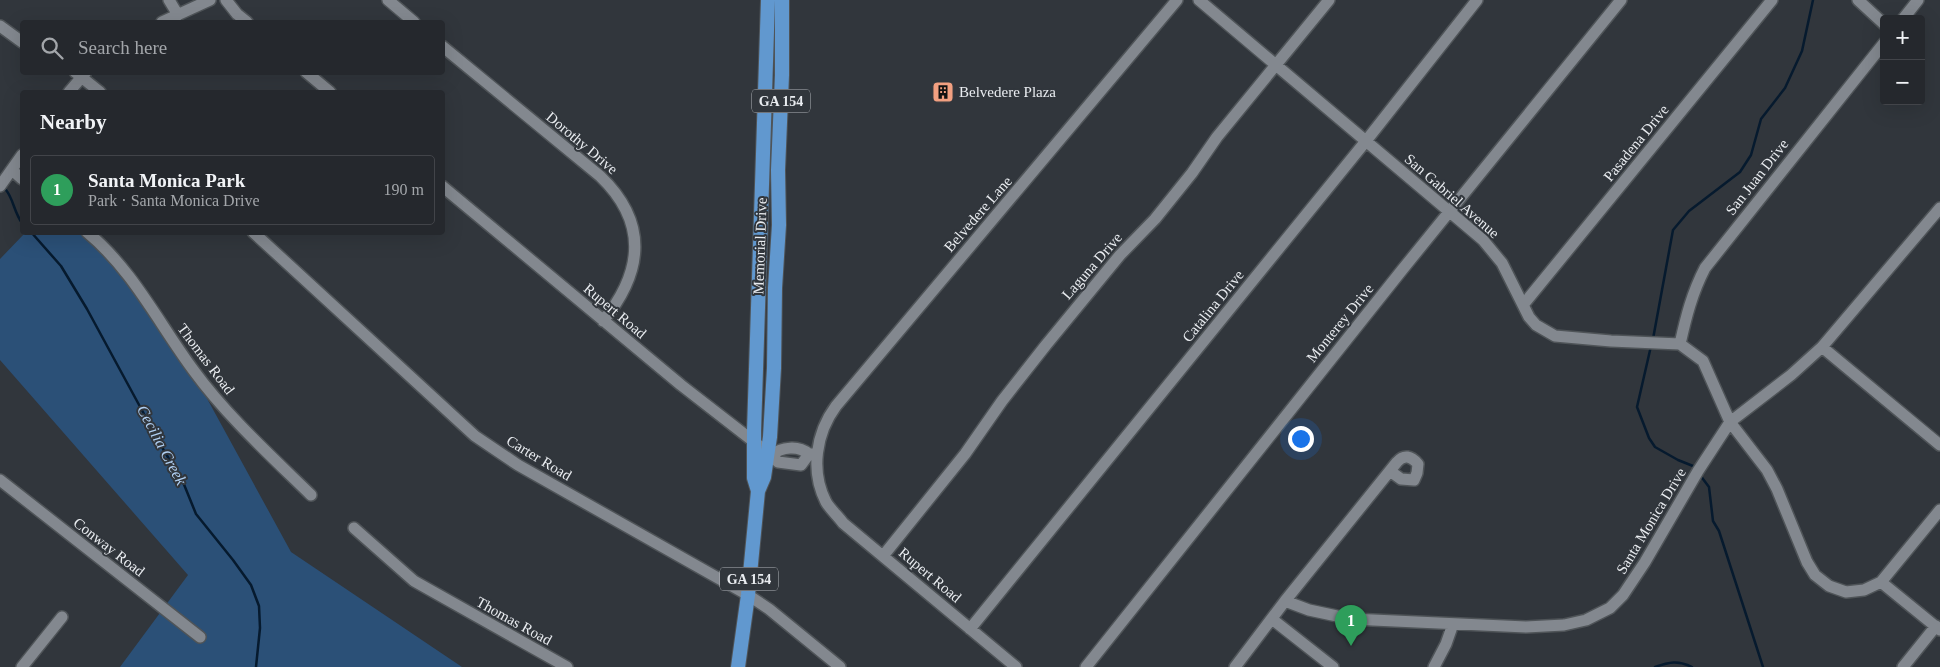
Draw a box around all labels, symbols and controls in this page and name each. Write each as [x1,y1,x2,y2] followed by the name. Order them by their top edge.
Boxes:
[1880,15,1925,105] map controls
[1880,15,1925,60] button: +
[20,20,445,75] search box
[38,34,66,62] icon: search
[78,37,167,58] text: Search here
[1880,60,1925,105] button: −
[931,80,955,104] building icon: Belvedere Plaza
[959,84,1056,100] place label: Belvedere Plaza
[752,90,810,112] road number: GA 154
[1600,101,1672,184] street label: Pasadena Drive
[543,109,621,178] street label: Dorothy Drive
[40,110,107,134] text: Nearby
[1722,136,1792,218] street label: San Juan Drive
[1402,151,1503,242] street label: San Gabriel Avenue
[88,170,245,191] text: Santa Monica Park
[941,173,1015,255] street label: Belvedere Lane
[53,181,61,198] text: 1
[384,181,424,198] text: 190 m
[88,192,260,209] text: Park · Santa Monica Drive
[750,197,770,295] street label: Memorial Drive
[1059,229,1125,303] street label: Laguna Drive
[1179,267,1247,345] street label: Catalina Drive
[581,280,650,342] street label: Rupert Road
[1304,280,1377,365] street label: Monterey Drive
[174,321,238,398] street label: Thomas Road
[134,402,191,489] water label: Cecilia Creek
[1288,426,1314,452] your location
[504,432,575,484] street label: Carter Road
[1613,465,1689,577] street label: Santa Monica Drive
[70,514,148,580] street label: Conway Road
[896,544,965,606] street label: Rupert Road
[720,568,778,590] road number: GA 154
[473,594,555,649] street label: Thomas Road
[1335,605,1367,646] pin: 1

